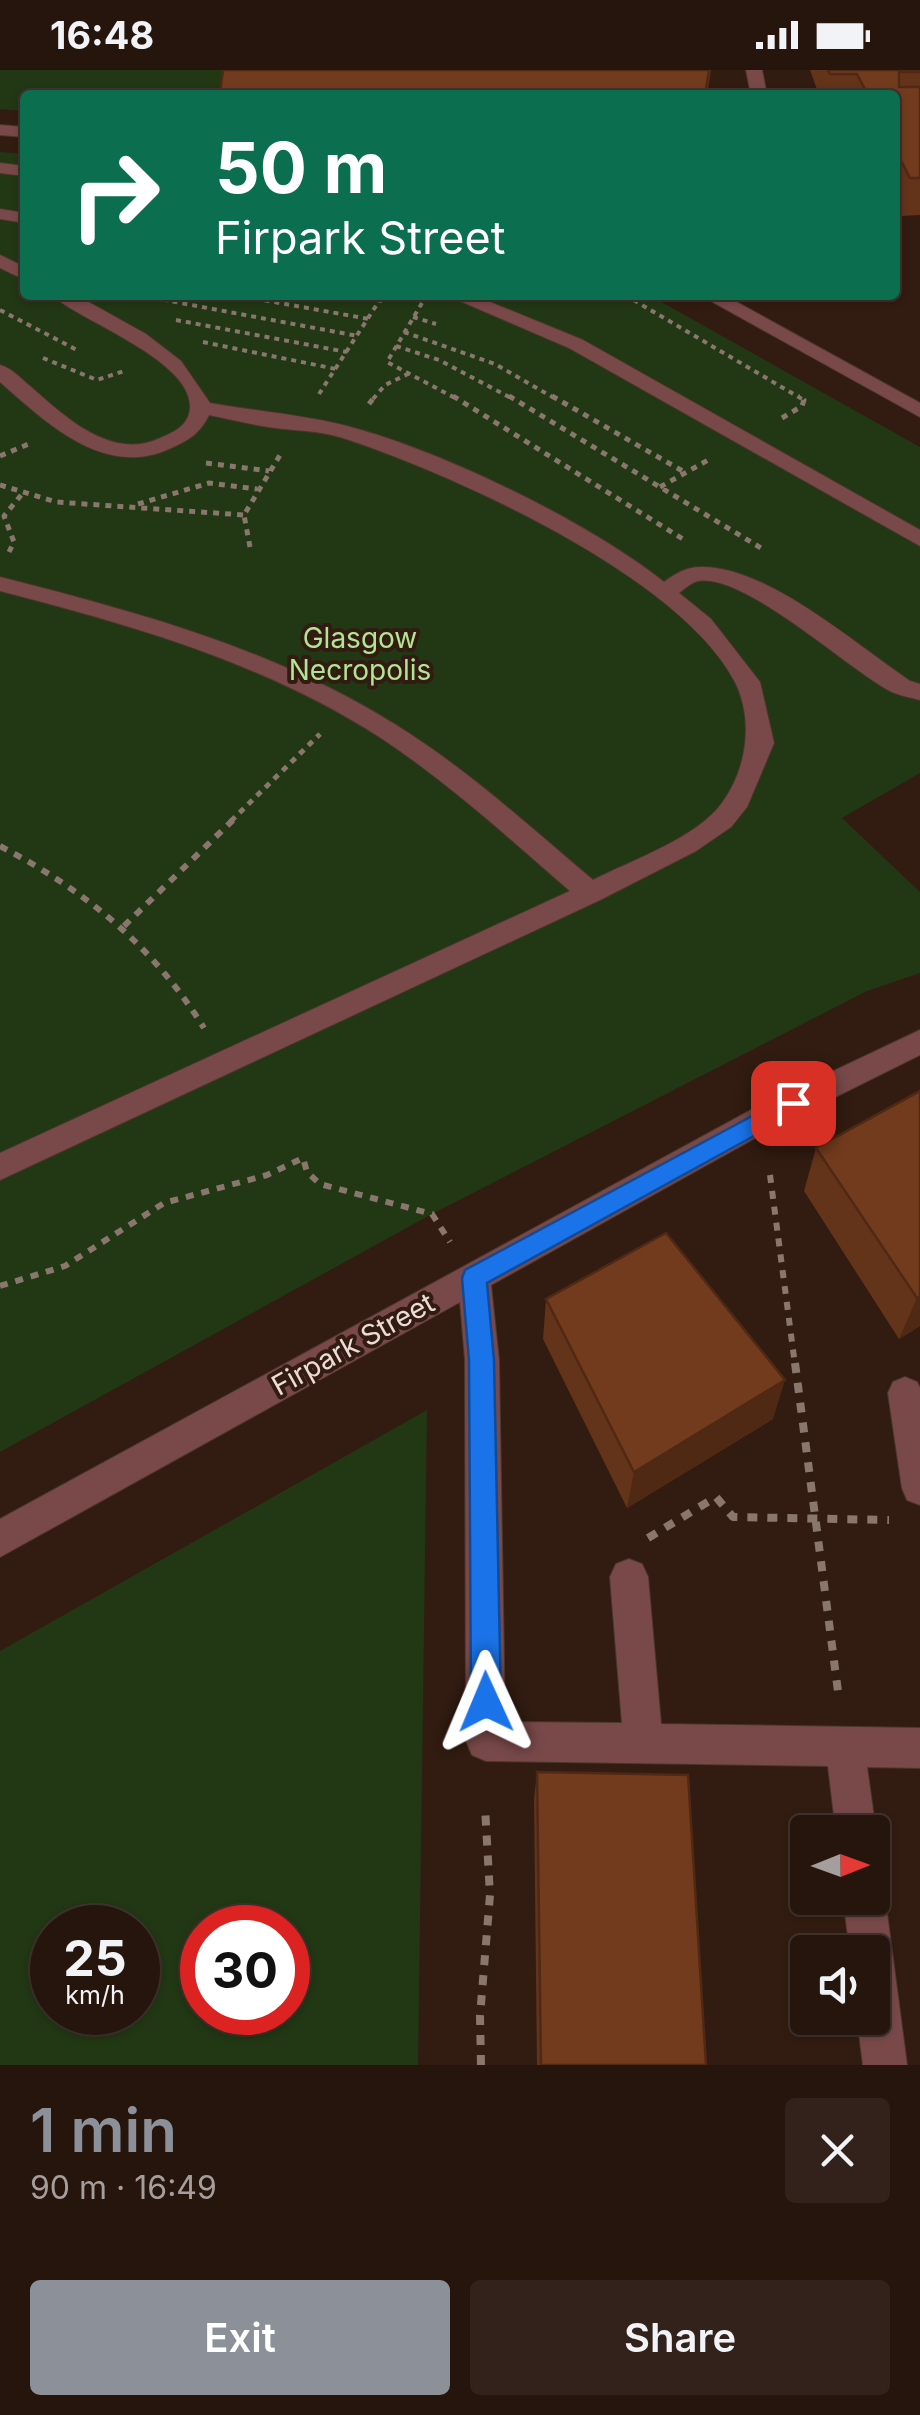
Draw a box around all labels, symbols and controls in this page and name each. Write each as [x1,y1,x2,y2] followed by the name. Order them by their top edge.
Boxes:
[50,12,154,58] text: 16:48
[215,125,387,210] text: 50 m
[50,130,180,260] icon: right
[215,210,505,265] text: Firpark Street
[289,621,431,687] park label: Glasgow Necropolis
[751,1061,836,1146] pin
[766,1076,821,1131] icon: arrive
[266,1285,440,1403] street label: Firpark Street
[434,1650,538,1754] position arrow
[790,1815,890,1915] north arrow
[790,1815,890,2035] map controls
[180,1905,310,2035] speed limit sign: 30
[63,1928,127,1988] text: 25
[790,1935,890,2035] button: sound
[65,1980,125,2010] text: km/h
[30,2094,177,2166] text: 1 min
[785,2098,890,2203] button: close
[30,2168,217,2207] text: 90 m · 16:49
[30,2280,450,2395] button: Exit
[470,2280,890,2395] button: Share

